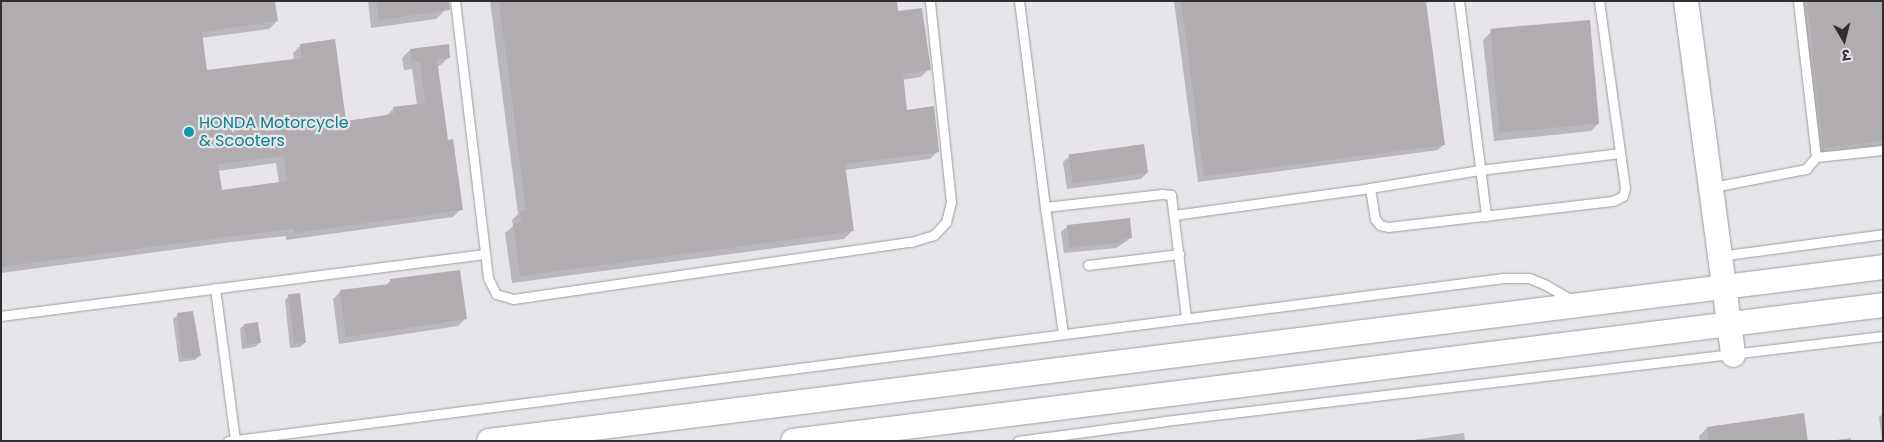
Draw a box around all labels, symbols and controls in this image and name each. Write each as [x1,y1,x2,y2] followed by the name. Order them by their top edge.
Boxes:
[1819,15,1869,65] north arrow
[1841,44,1851,65] text: उ
[199,113,349,151] place label: HONDA Motorcycle & Scooters
[183,126,195,138] marker: HONDA Motorcycle & Scooters

